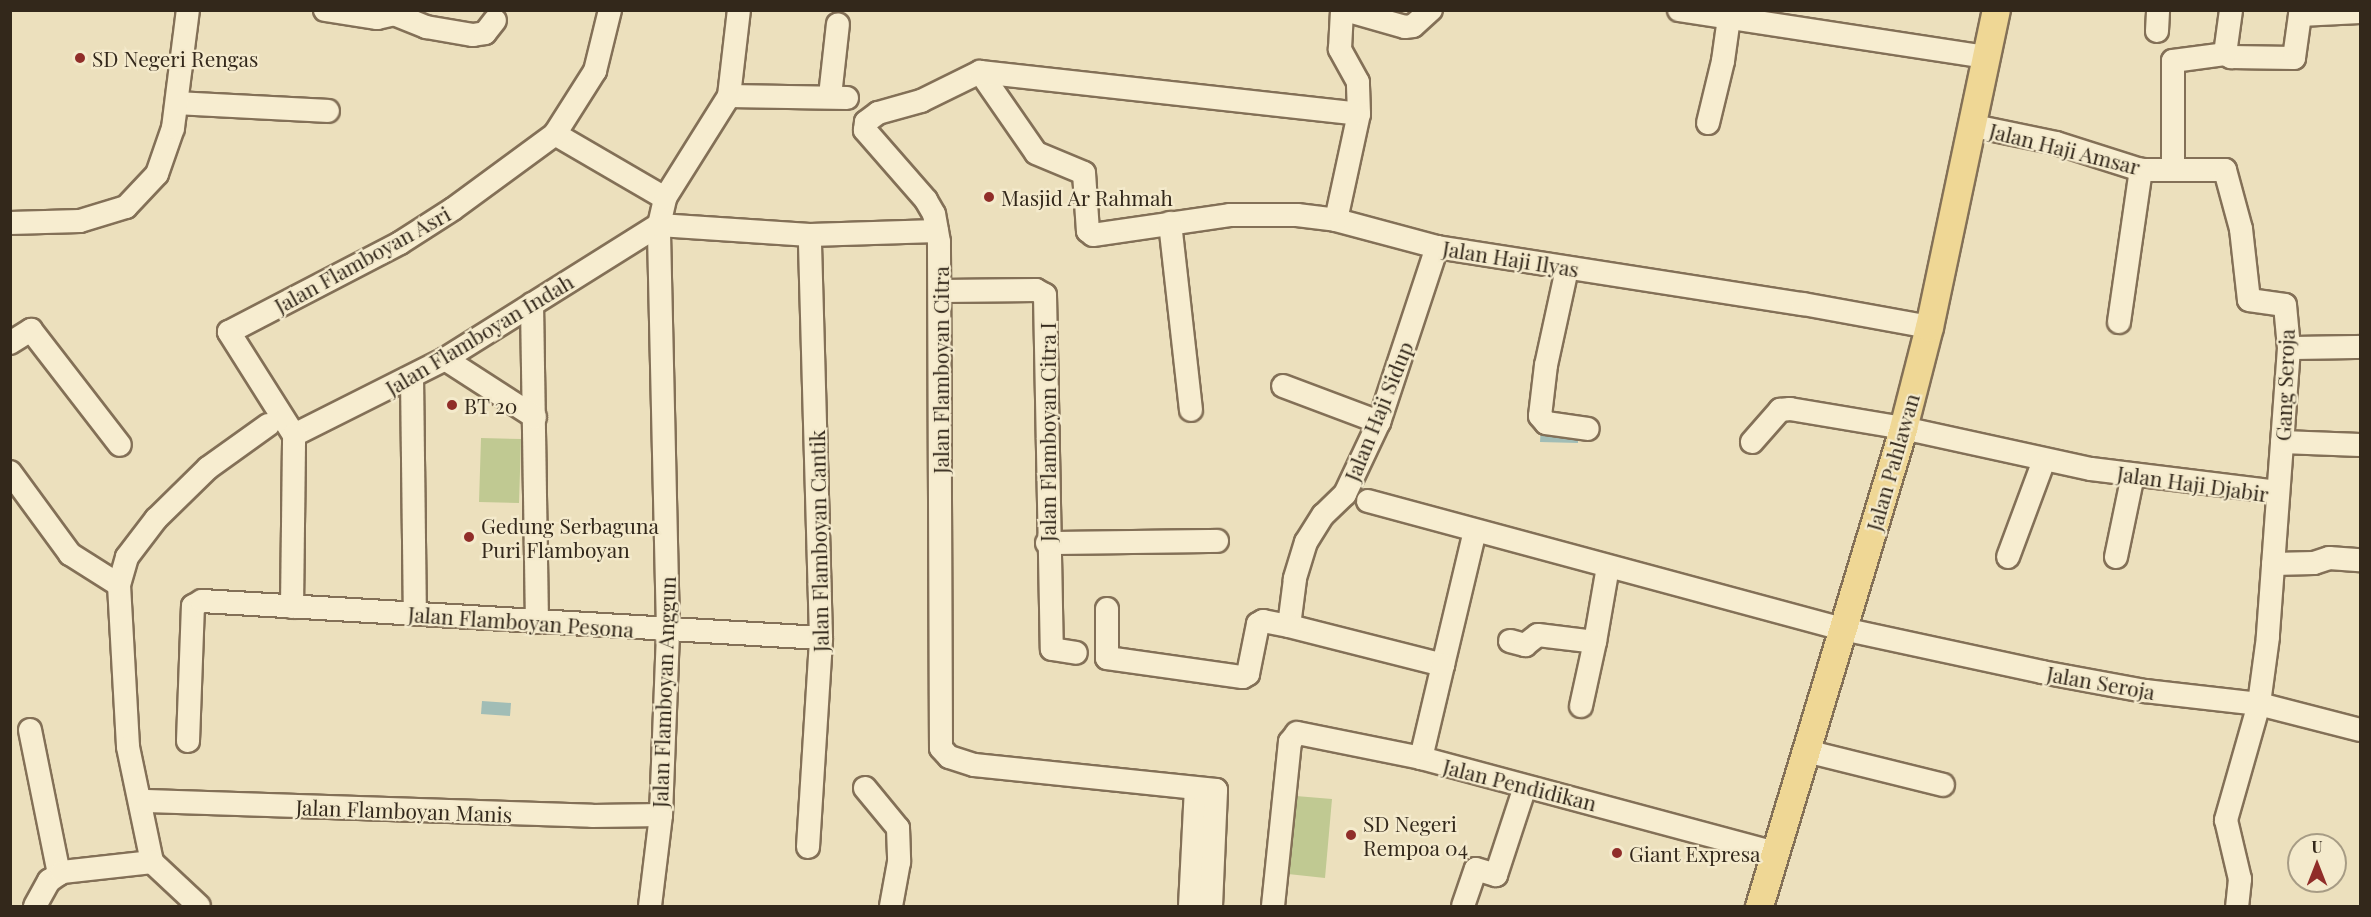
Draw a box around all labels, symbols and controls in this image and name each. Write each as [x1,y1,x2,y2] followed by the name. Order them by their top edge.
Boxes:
[92,45,258,71] place label: SD Negeri Rengas
[73,51,87,65] marker: SD Negeri Rengas
[1987,117,2143,179] street label: Jalan Haji Amsar
[1001,184,1174,210] place label: Masjid Ar Rahmah
[982,190,996,204] marker: Masjid Ar Rahmah
[269,200,455,318] street label: Jalan Flamboyan Asri
[1441,235,1581,281] street label: Jalan Haji Ilyas
[927,266,953,474] street label: Jalan Flamboyan Citra
[381,268,577,400] street label: Jalan Flamboyan Indah
[1034,322,1060,542] street label: Jalan Flamboyan Citra I
[2269,328,2299,442] street label: Gang Seroja
[1339,337,1417,485] street label: Jalan Haji Sidup
[1860,391,1924,533] street label: Jalan Pahlawan
[464,392,518,418] place label: BT 20
[445,398,459,412] marker: BT 20
[803,430,833,652] street label: Jalan Flamboyan Cantik
[2116,460,2270,506] street label: Jalan Haji Djabir
[481,512,659,562] place label: Gedung Serbaguna Puri Flamboyan
[462,530,476,544] marker: Gedung Serbaguna Puri Flamboyan
[646,575,680,809] street label: Jalan Flamboyan Anggun
[407,601,635,641] street label: Jalan Flamboyan Pesona
[2045,660,2157,704] street label: Jalan Seroja
[1441,753,1599,815] street label: Jalan Pendidikan
[295,794,513,826] street label: Jalan Flamboyan Manis
[1363,810,1468,860] place label: SD Negeri Rempoa 04
[1344,828,1358,842] marker: SD Negeri Rempoa 04
[2287,833,2347,893] north arrow
[2311,836,2323,857] text: U
[1629,840,1761,866] place label: Giant Expresa
[1610,846,1624,860] marker: Giant Expresa

